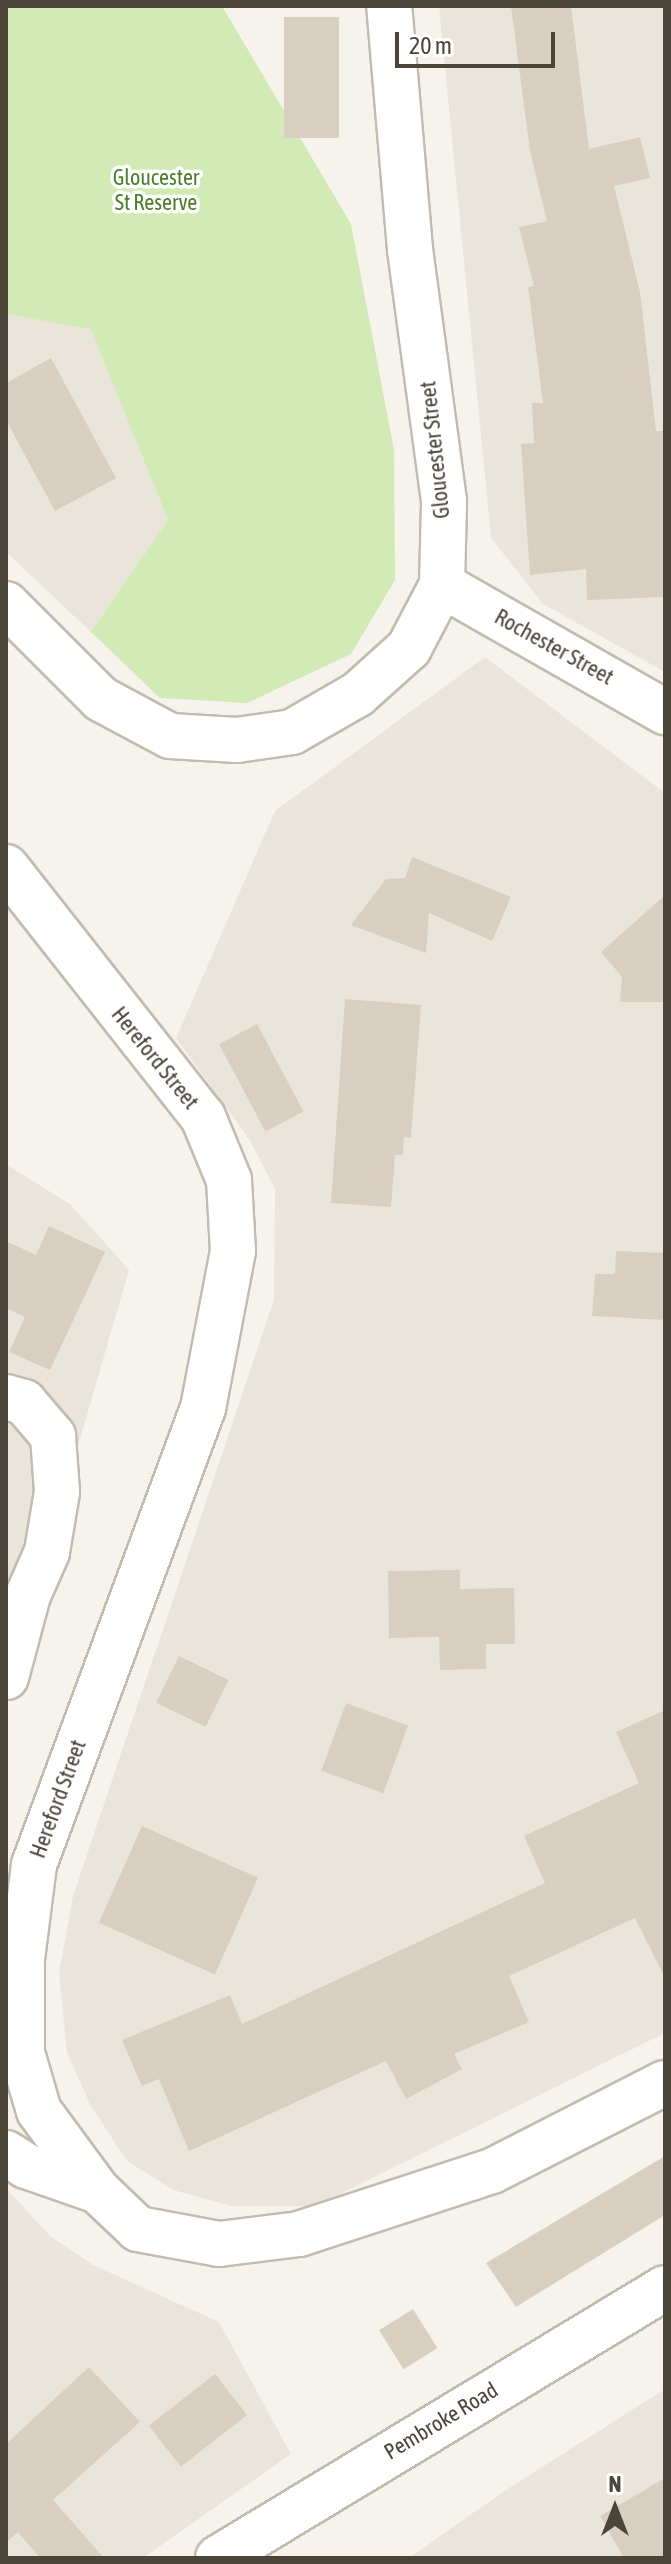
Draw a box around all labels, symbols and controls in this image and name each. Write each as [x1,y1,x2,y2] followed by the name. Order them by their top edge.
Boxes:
[399,16,559,66] scale bar
[409,32,452,59] text: 20 m
[113,164,199,216] park label: Gloucester St Reserve
[415,380,455,520] street label: Gloucester Street
[490,604,618,690] street label: Rochester Street
[106,1002,204,1114] street label: Hereford Street
[24,1736,92,1862] street label: Hereford Street
[379,2377,503,2465] street label: Pembroke Road
[575,2468,655,2548] north arrow
[609,2471,621,2497] text: N

